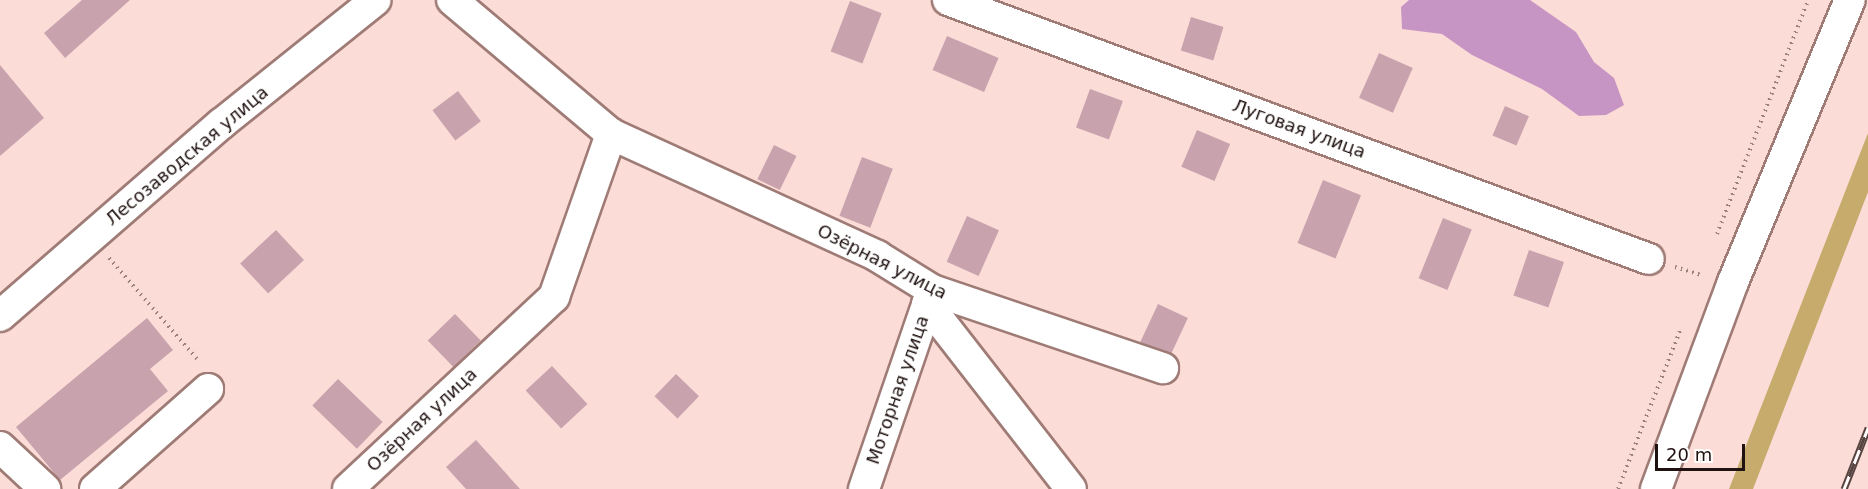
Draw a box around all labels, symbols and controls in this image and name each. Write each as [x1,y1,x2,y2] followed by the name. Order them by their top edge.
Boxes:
[101,82,273,230] street label: Лесозаводская улица
[1230,95,1368,163] street label: Луговая улица
[814,220,950,304] street label: Озёрная улица
[862,313,934,467] street label: Моторная улица
[362,363,482,477] street label: Озёрная улица
[1658,432,1748,470] scale bar
[1666,444,1712,465] text: 20 m

